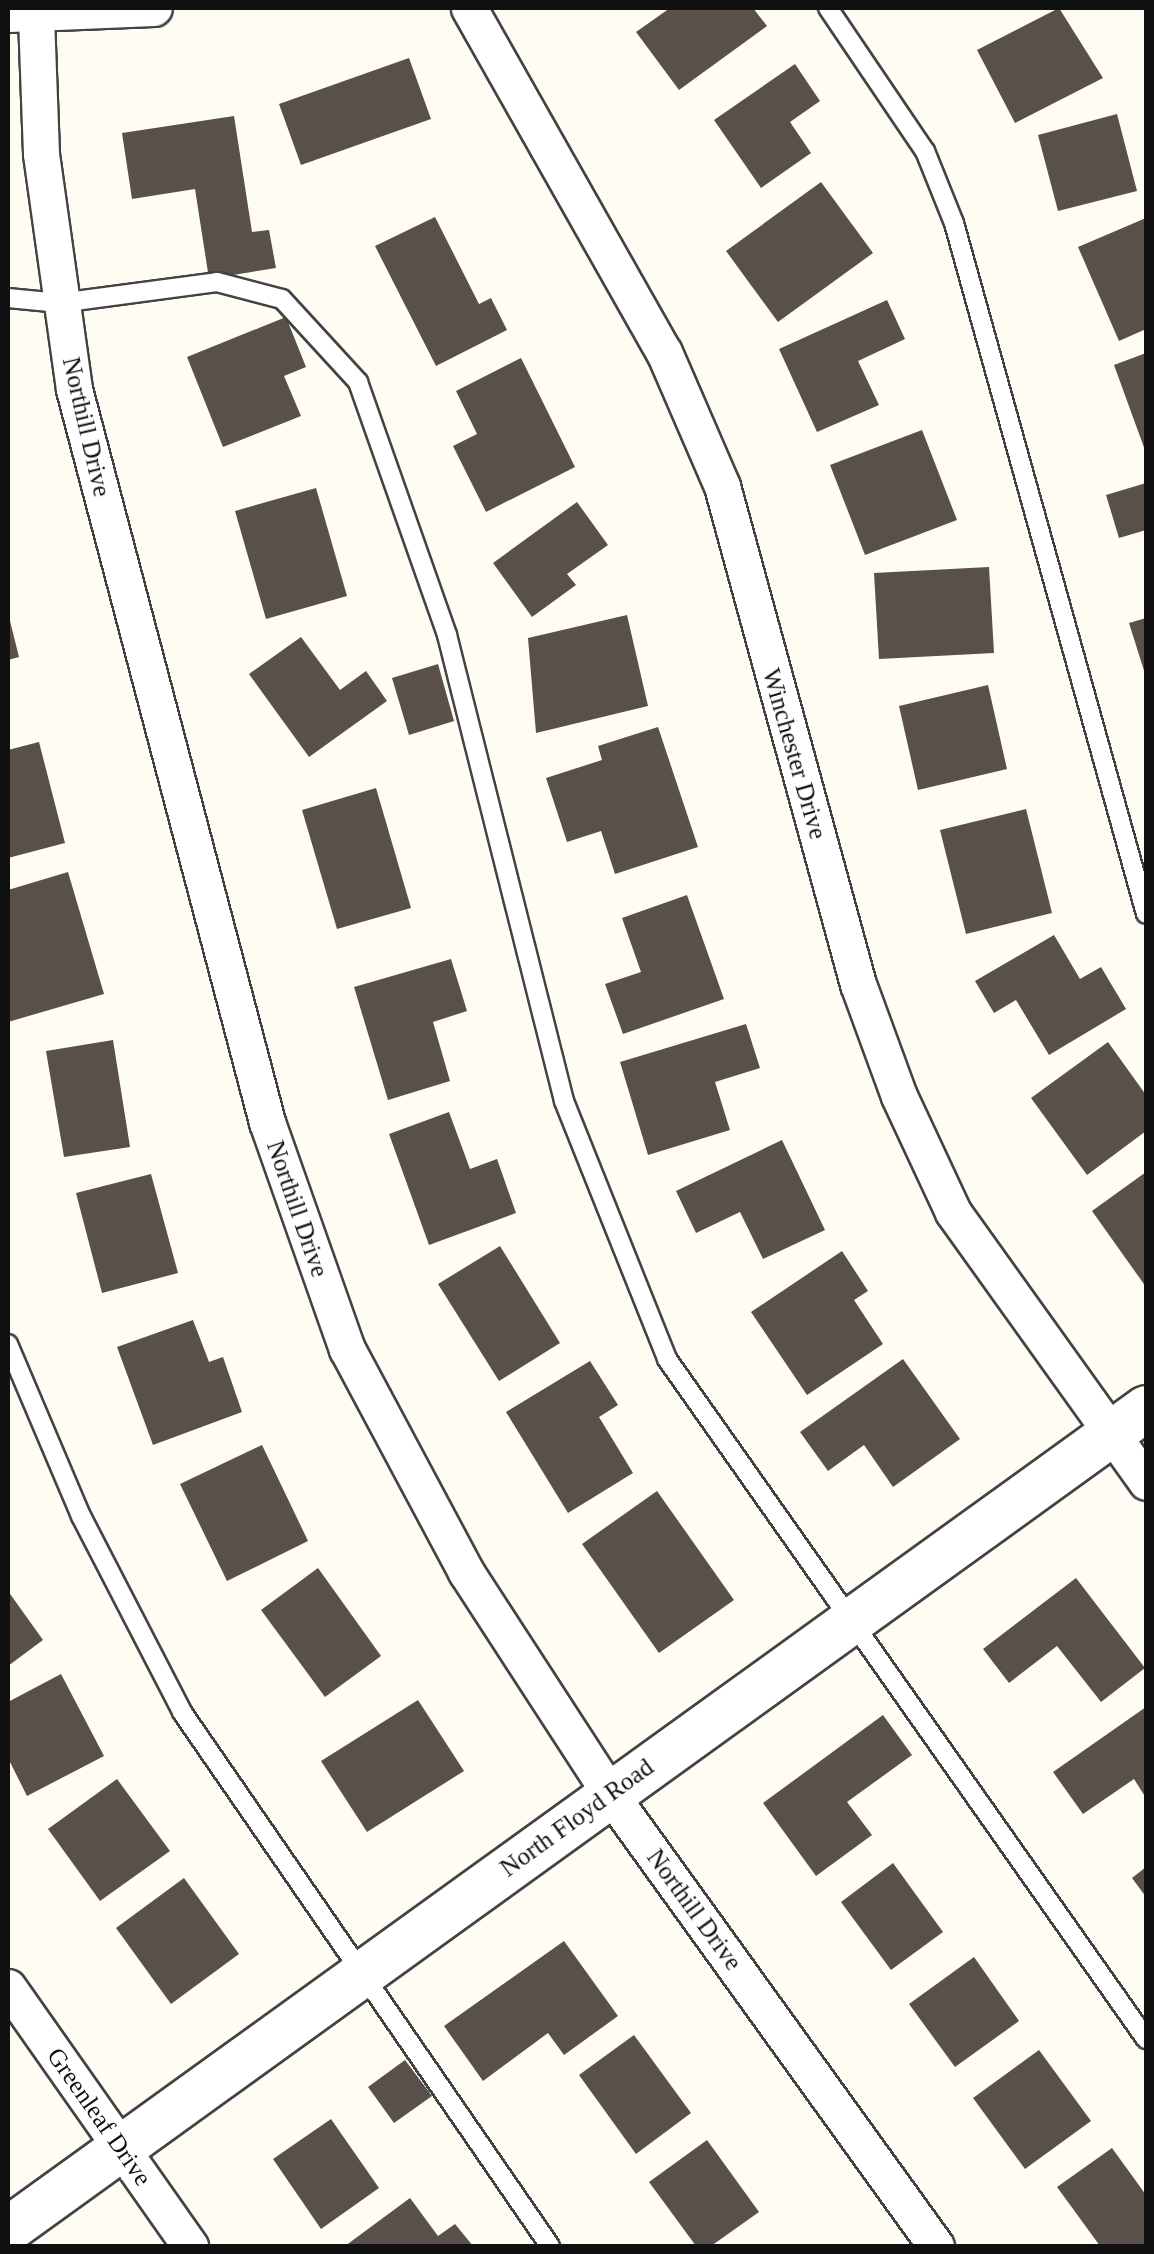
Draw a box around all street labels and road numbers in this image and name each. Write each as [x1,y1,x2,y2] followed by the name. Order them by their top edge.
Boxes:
[55,354,117,500] street label: Northill Drive
[755,665,833,843] street label: Winchester Drive
[260,1137,334,1281] street label: Northill Drive
[495,1752,659,1884] street label: North Floyd Road
[640,1844,748,1976] street label: Northill Drive
[40,2042,158,2192] street label: Greenleaf Drive

